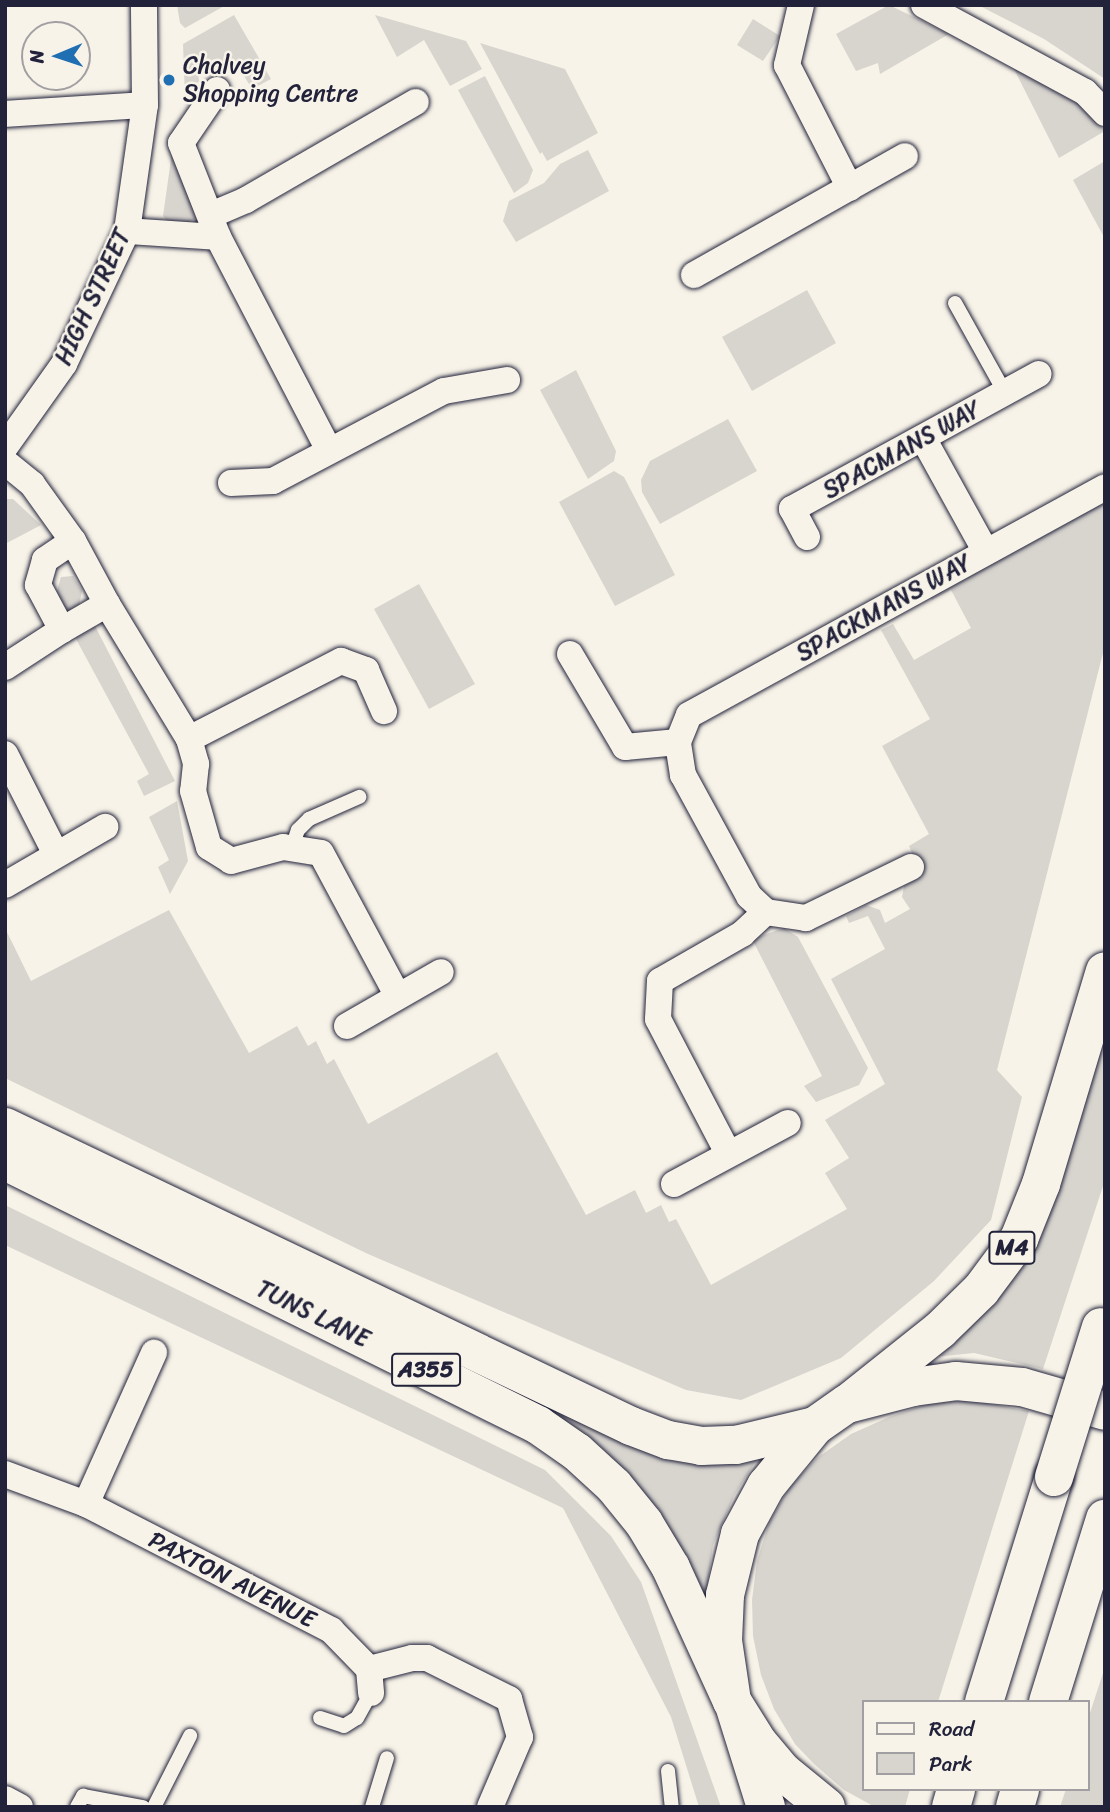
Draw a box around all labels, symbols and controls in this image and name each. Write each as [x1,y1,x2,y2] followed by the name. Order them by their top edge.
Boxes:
[21,21,91,91] north arrow
[20,50,53,64] text: N
[183,52,359,108] place label: Chalvey Shopping Centre
[161,72,177,88] marker: Chalvey Shopping Centre
[49,224,137,370] street label: HIGH STREET
[818,395,986,505] street label: SPACMANS WAY
[792,548,976,668] street label: SPACKMANS WAY
[988,1228,1036,1268] road number: M4
[252,1274,374,1354] street label: TUNS LANE
[391,1350,461,1390] road number: A355
[144,1526,320,1634] street label: PAXTON AVENUE
[862,1700,1089,1791] legend
[929,1710,974,1748] text: Road
[929,1745,972,1783] text: Park

